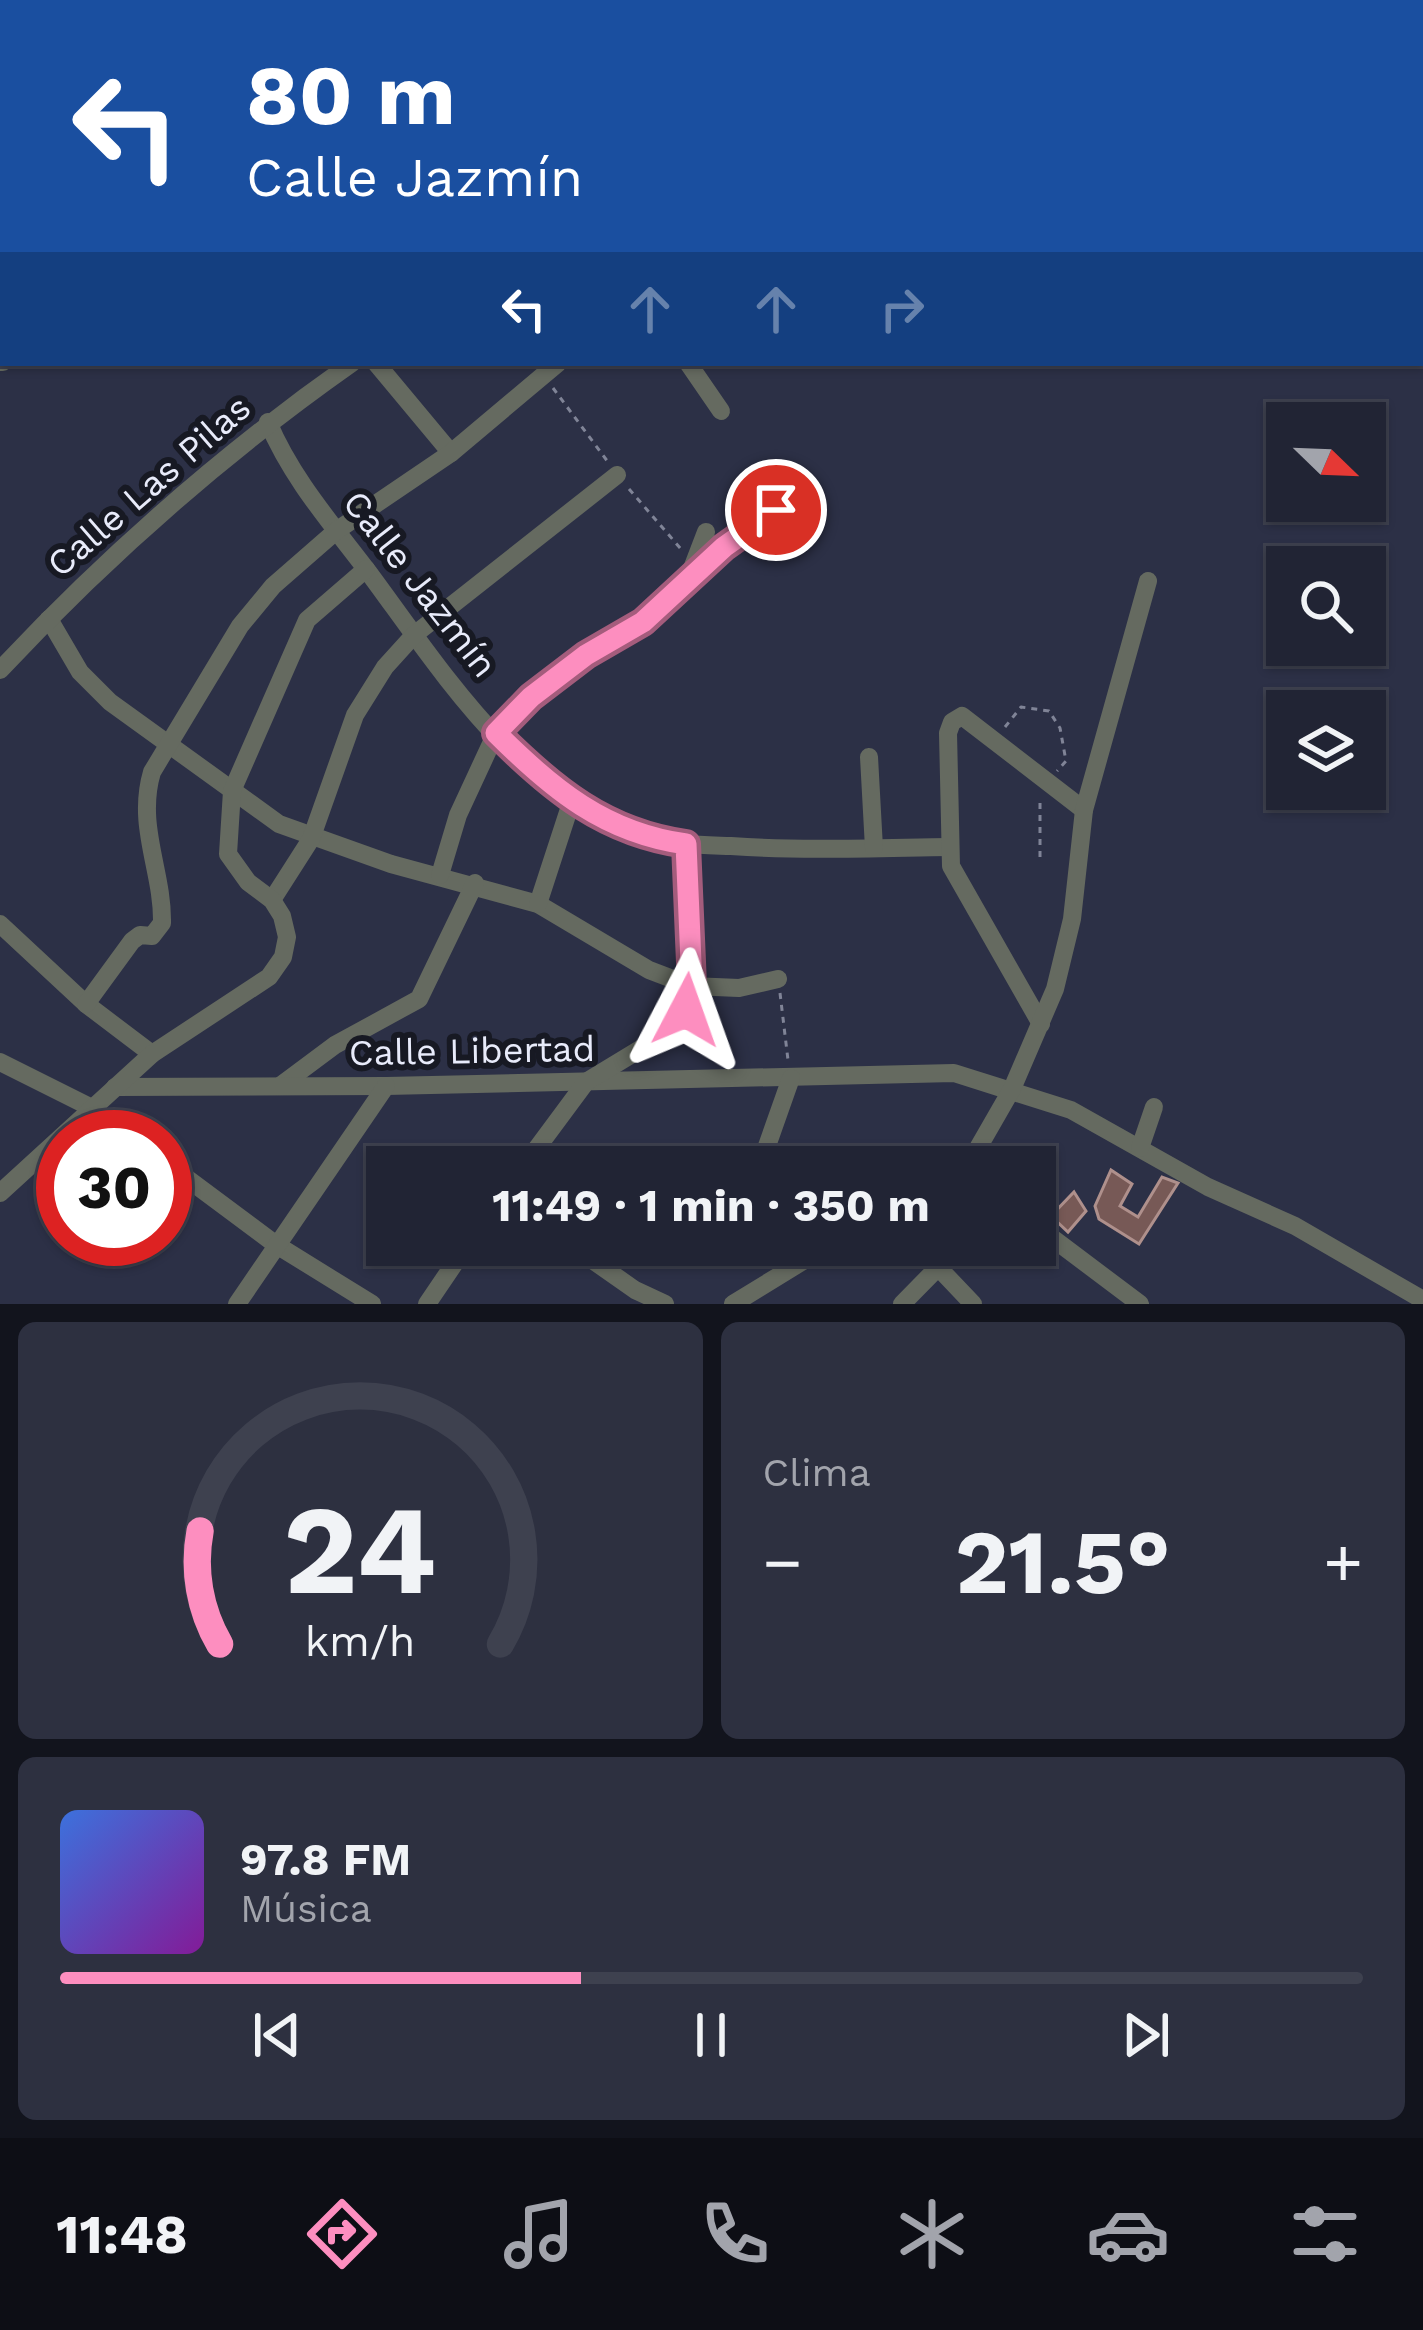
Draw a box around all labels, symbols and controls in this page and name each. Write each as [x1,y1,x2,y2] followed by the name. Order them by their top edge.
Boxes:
[246,46,456,144] text: 80 m
[48,48,204,204] icon: left
[246,146,583,209] text: Calle Jazmín
[491,276,557,342] icon: left
[617,276,683,342] icon: ahead
[743,276,809,342] icon: ahead
[869,276,935,342] icon: right
[39,386,259,586] street label: Calle Las Pilas
[1266,402,1386,522] north arrow
[1266,402,1386,810] map controls
[725,459,827,561] pin
[743,477,809,543] icon: arrive
[334,482,506,686] street label: Calle Jazmín
[1266,546,1386,666] button: search
[1266,690,1386,810] button: layers
[623,947,749,1073] position arrow
[349,1028,595,1074] street label: Calle Libertad
[36,1110,192,1266] speed limit sign: 30
[492,1179,930,1232] text: 11:49 · 1 min · 350 m
[763,1450,871,1495] text: Clima
[283,1477,437,1623] text: 24
[955,1509,1171,1615] text: 21.5°
[763,1524,802,1601] text: −
[1323,1524,1363,1601] text: +
[305,1615,415,1665] text: km/h
[240,1833,411,1886] text: 97.8 FM
[240,1886,372,1931] text: Música
[244,2002,310,2068] icon: previous
[678,2002,744,2068] icon: pause
[1113,2002,1179,2068] icon: next
[300,2192,384,2276] icon: directions
[497,2192,581,2276] icon: music
[693,2192,777,2276] icon: phone
[890,2192,974,2276] icon: climate
[1086,2192,1170,2276] icon: car
[1283,2192,1367,2276] icon: filters
[56,2203,188,2266] text: 11:48

